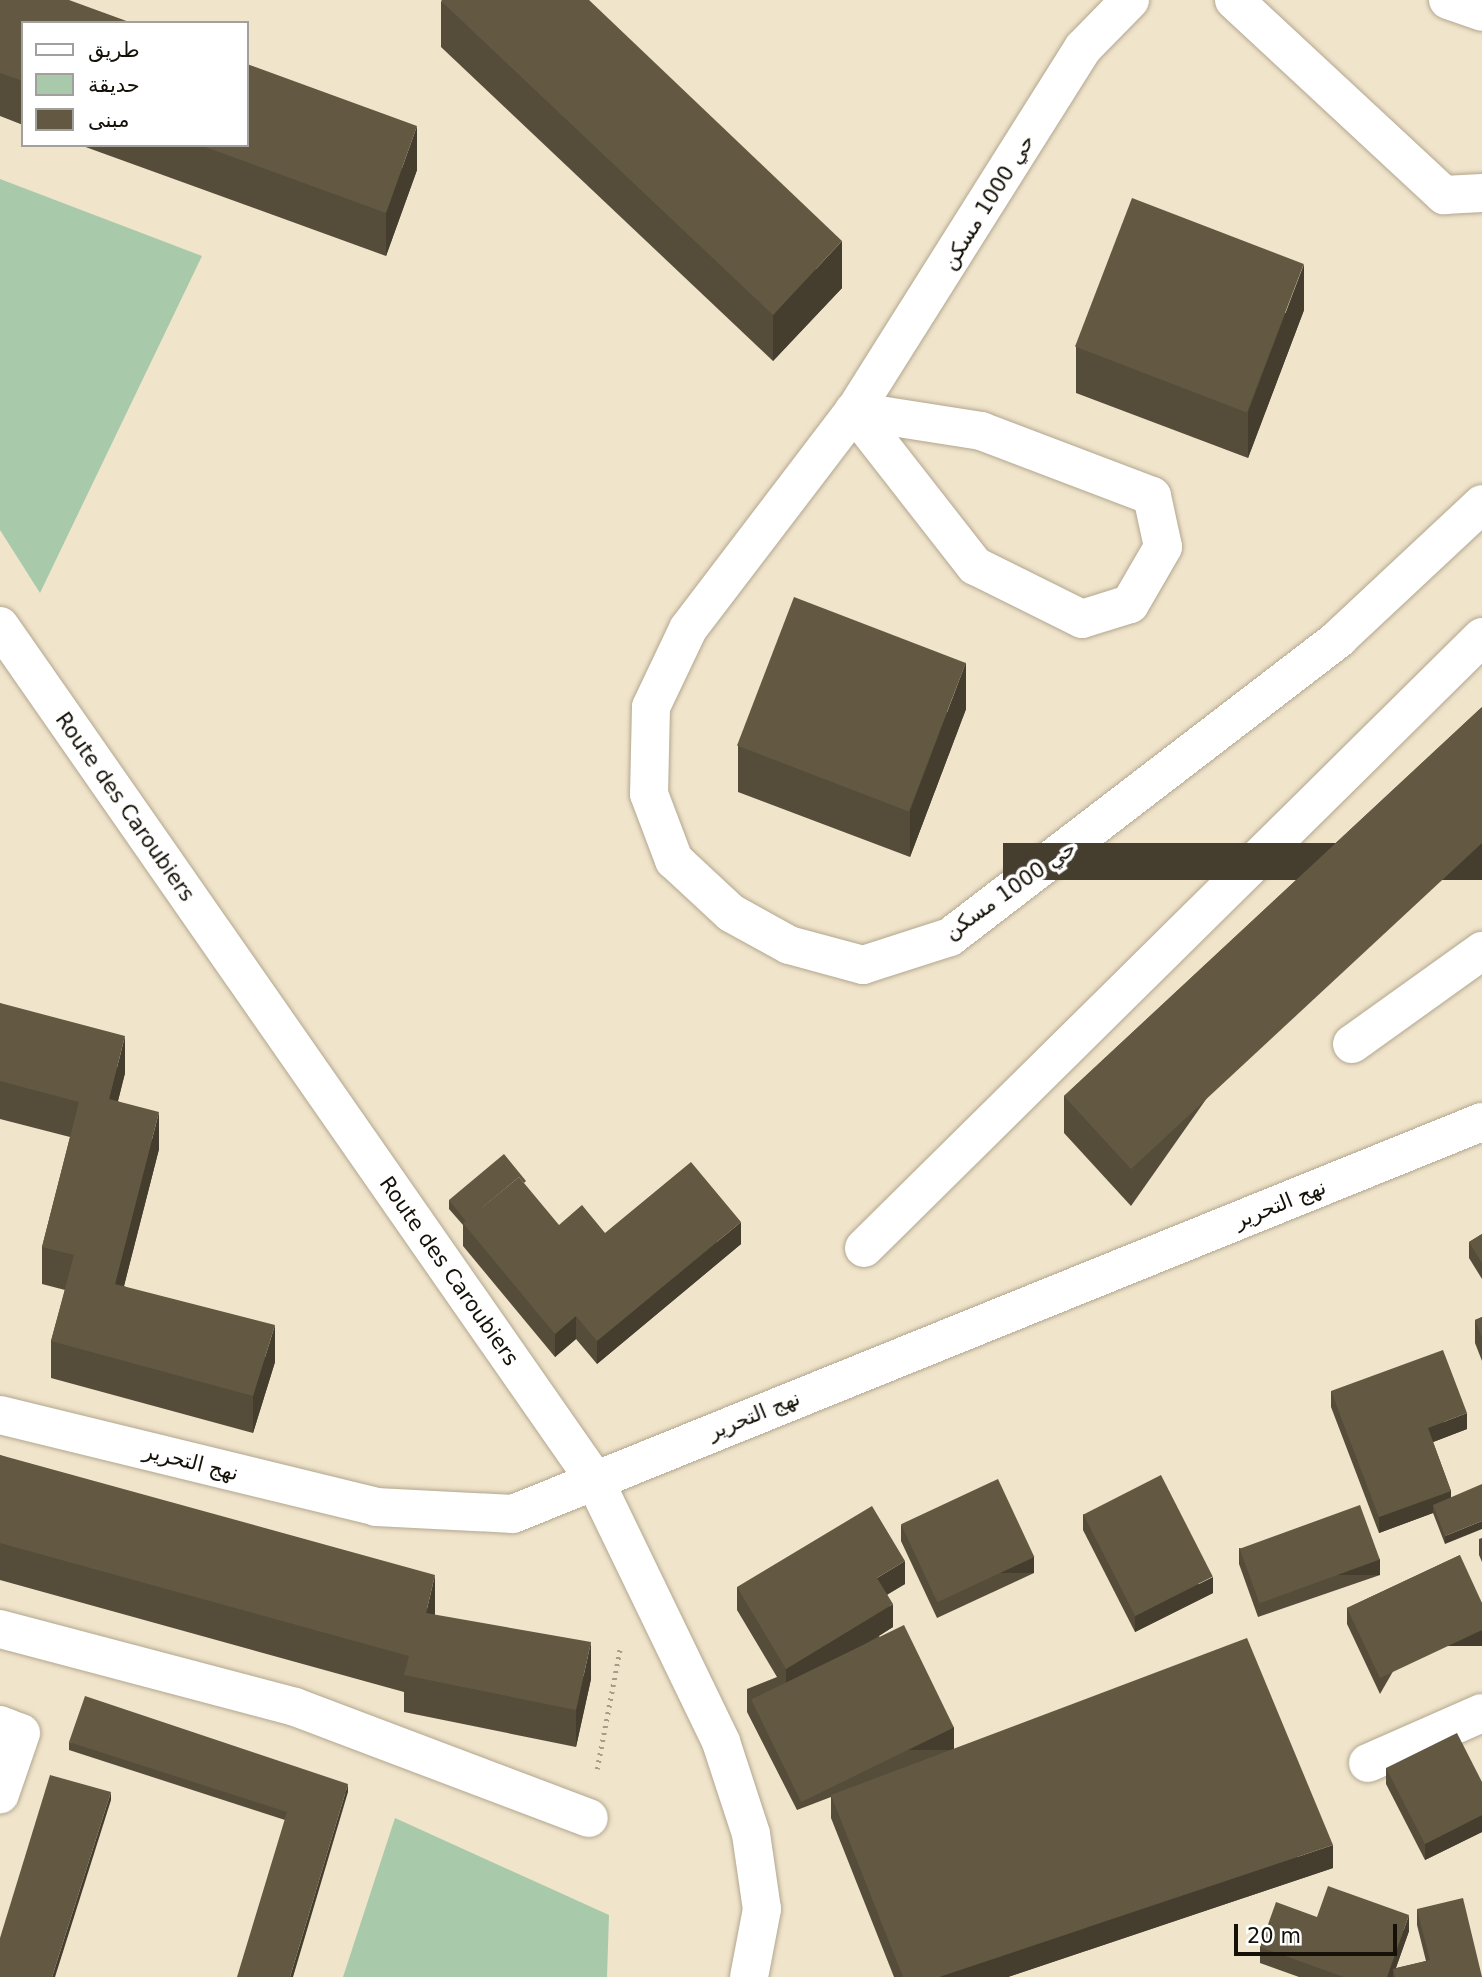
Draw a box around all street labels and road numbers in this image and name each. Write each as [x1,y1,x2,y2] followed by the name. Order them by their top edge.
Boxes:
[936,130,1040,274] street label: حي 1000 مسكن
[50,708,200,906] street label: Route des Caroubiers
[939,835,1081,945] street label: حي 1000 مسكن
[374,1172,524,1370] street label: Route des Caroubiers
[1230,1174,1330,1234] street label: نهج التحرير
[704,1385,804,1445] street label: نهج التحرير
[141,1438,241,1486] street label: نهج التحرير

